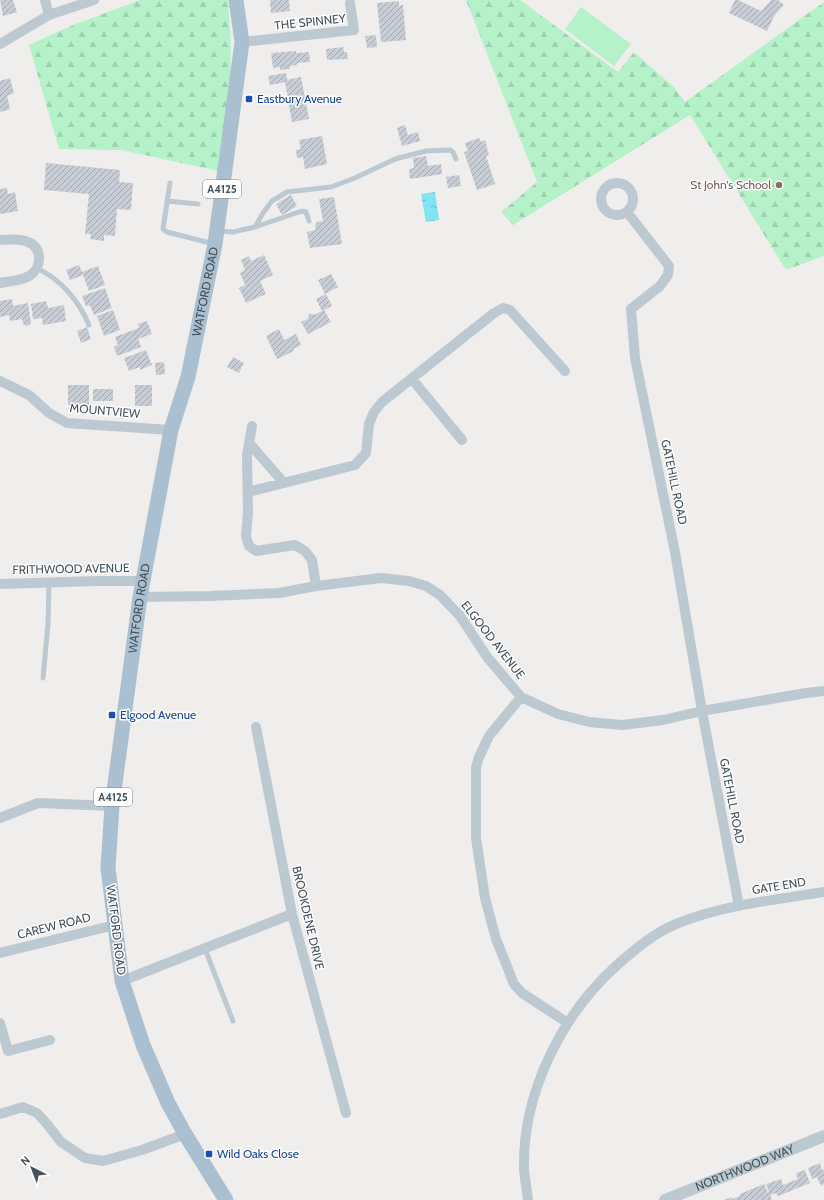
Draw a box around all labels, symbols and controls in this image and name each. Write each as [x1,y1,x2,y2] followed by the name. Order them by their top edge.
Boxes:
[274,10,346,33] street label: THE SPINNEY
[257,91,342,106] place label: Eastbury Avenue
[244,94,254,104] marker: Eastbury Avenue
[690,177,771,192] place label: St John's School
[203,180,241,198] road number: A4125
[774,180,784,190] marker: St John's School
[188,245,221,338] street label: WATFORD ROAD
[69,400,142,421] street label: MOUNTVIEW
[658,438,691,526] street label: GATEHILL ROAD
[12,560,130,577] street label: FRITHWOOD AVENUE
[125,562,153,654] street label: WATFORD ROAD
[458,598,529,682] street label: ELGOOD AVENUE
[120,707,196,722] place label: Elgood Avenue
[107,710,117,720] marker: Elgood Avenue
[717,757,748,845] street label: GATEHILL ROAD
[94,788,132,806] road number: A4125
[289,865,328,971] street label: BROOKDENE DRIVE
[751,874,807,897] street label: GATE END
[104,884,129,976] street label: WATFORD ROAD
[16,909,92,942] street label: CAREW ROAD
[693,1141,796,1194] street label: NORTHWOOD WAY
[217,1146,299,1161] place label: Wild Oaks Close
[12,1148,52,1188] north arrow
[204,1149,214,1159] marker: Wild Oaks Close
[18,1153,33,1168] text: N

